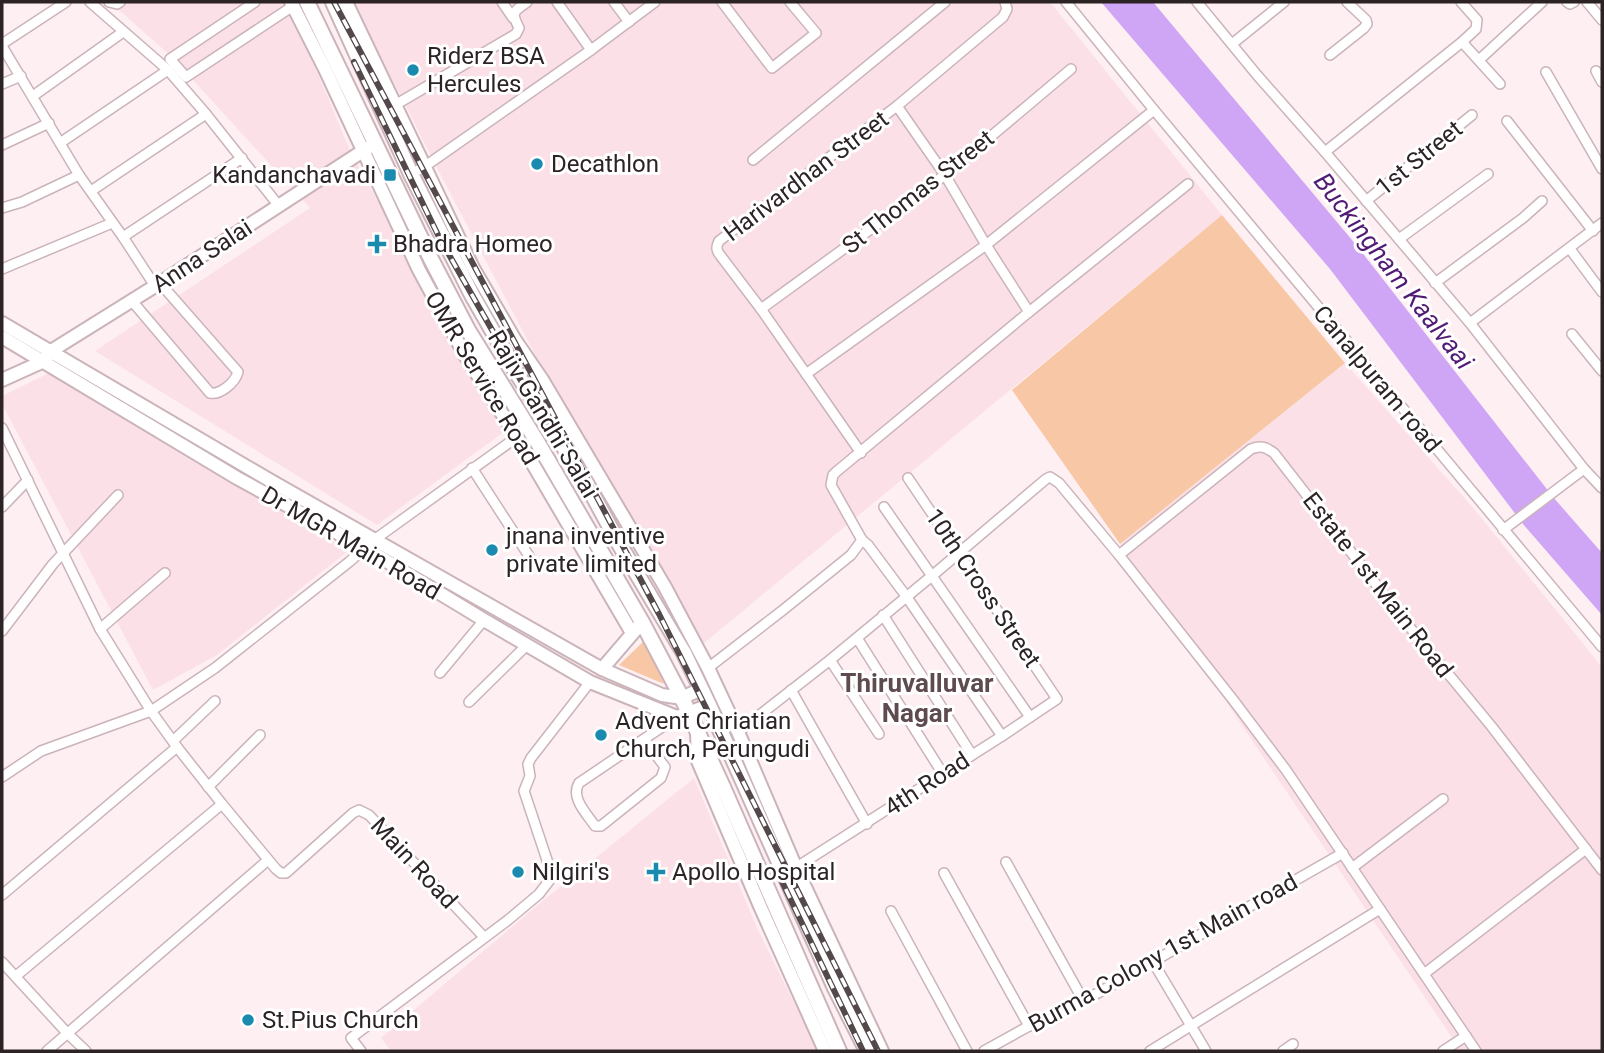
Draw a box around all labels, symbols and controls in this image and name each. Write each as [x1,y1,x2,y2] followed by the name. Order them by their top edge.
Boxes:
[427,42,545,98] place label: Riderz BSA Hercules
[405,62,421,78] marker: Riderz BSA Hercules
[718,105,894,247] street label: Harivardhan Street
[1370,115,1468,201] street label: 1st Street
[837,124,999,260] street label: St Thomas Street
[551,150,659,178] place label: Decathlon
[529,156,545,172] marker: Decathlon
[212,161,376,189] place label: Kandanchavadi
[382,167,398,183] marker: Kandanchavadi
[1308,167,1481,376] water label: Buckingham Kaalvaai
[147,213,257,299] street label: Anna Salai
[393,230,553,258] place label: Bhadra Homeo
[367,234,387,254] marker: Bhadra Homeo
[419,286,545,470] street label: OMR Service Road
[1307,300,1447,458] street label: Canalpuram road
[482,325,604,503] street label: Rajiv Gandhi Salai
[257,480,445,606] street label: Dr MGR Main Road
[1297,487,1459,683] street label: Estate 1st Main Road
[920,503,1046,673] street label: 10th Cross Street
[505,522,665,578] place label: jnana inventive private limited
[484,542,500,558] marker: jnana inventive private limited
[840,668,994,728] district label: Thiruvalluvar Nagar
[615,707,810,763] place label: Advent Chriatian Church, Perungudi
[593,727,609,743] marker: Advent Chriatian Church, Perungudi
[879,746,975,822] street label: 4th Road
[365,812,463,914] street label: Main Road
[532,858,610,886] place label: Nilgiri's
[672,858,835,886] place label: Apollo Hospital
[646,862,666,882] marker: Apollo Hospital
[510,864,526,880] marker: Nilgiri's
[1024,867,1302,1039] street label: Burma Colony 1st Main road
[262,1006,419,1034] place label: St.Pius Church
[240,1012,256,1028] marker: St.Pius Church

